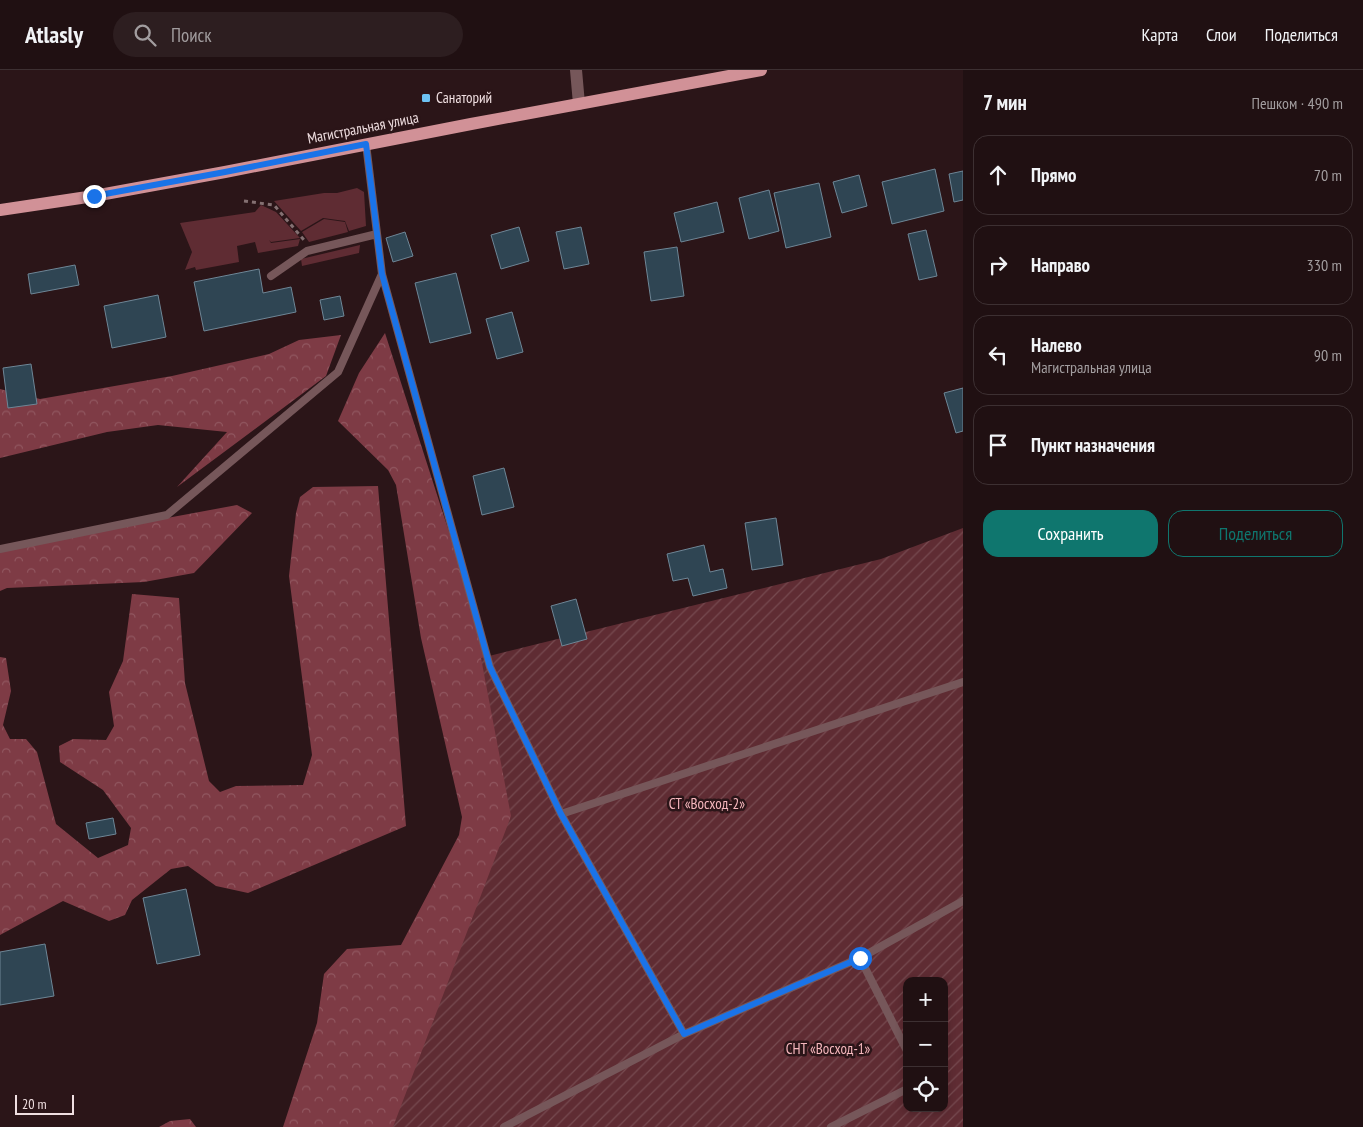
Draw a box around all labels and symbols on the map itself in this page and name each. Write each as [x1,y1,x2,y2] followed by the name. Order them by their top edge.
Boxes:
[436,88,492,107] place label: Санаторий
[420,92,432,104] marker: Санаторий
[306,107,420,148] street label: Магистральная улица
[83,185,106,208] route end
[669,794,745,813] park label: СТ «Восход-2»
[849,947,872,970] route start
[786,1039,871,1058] park label: СНТ «Восход-1»
[15,1092,74,1115] scale bar

